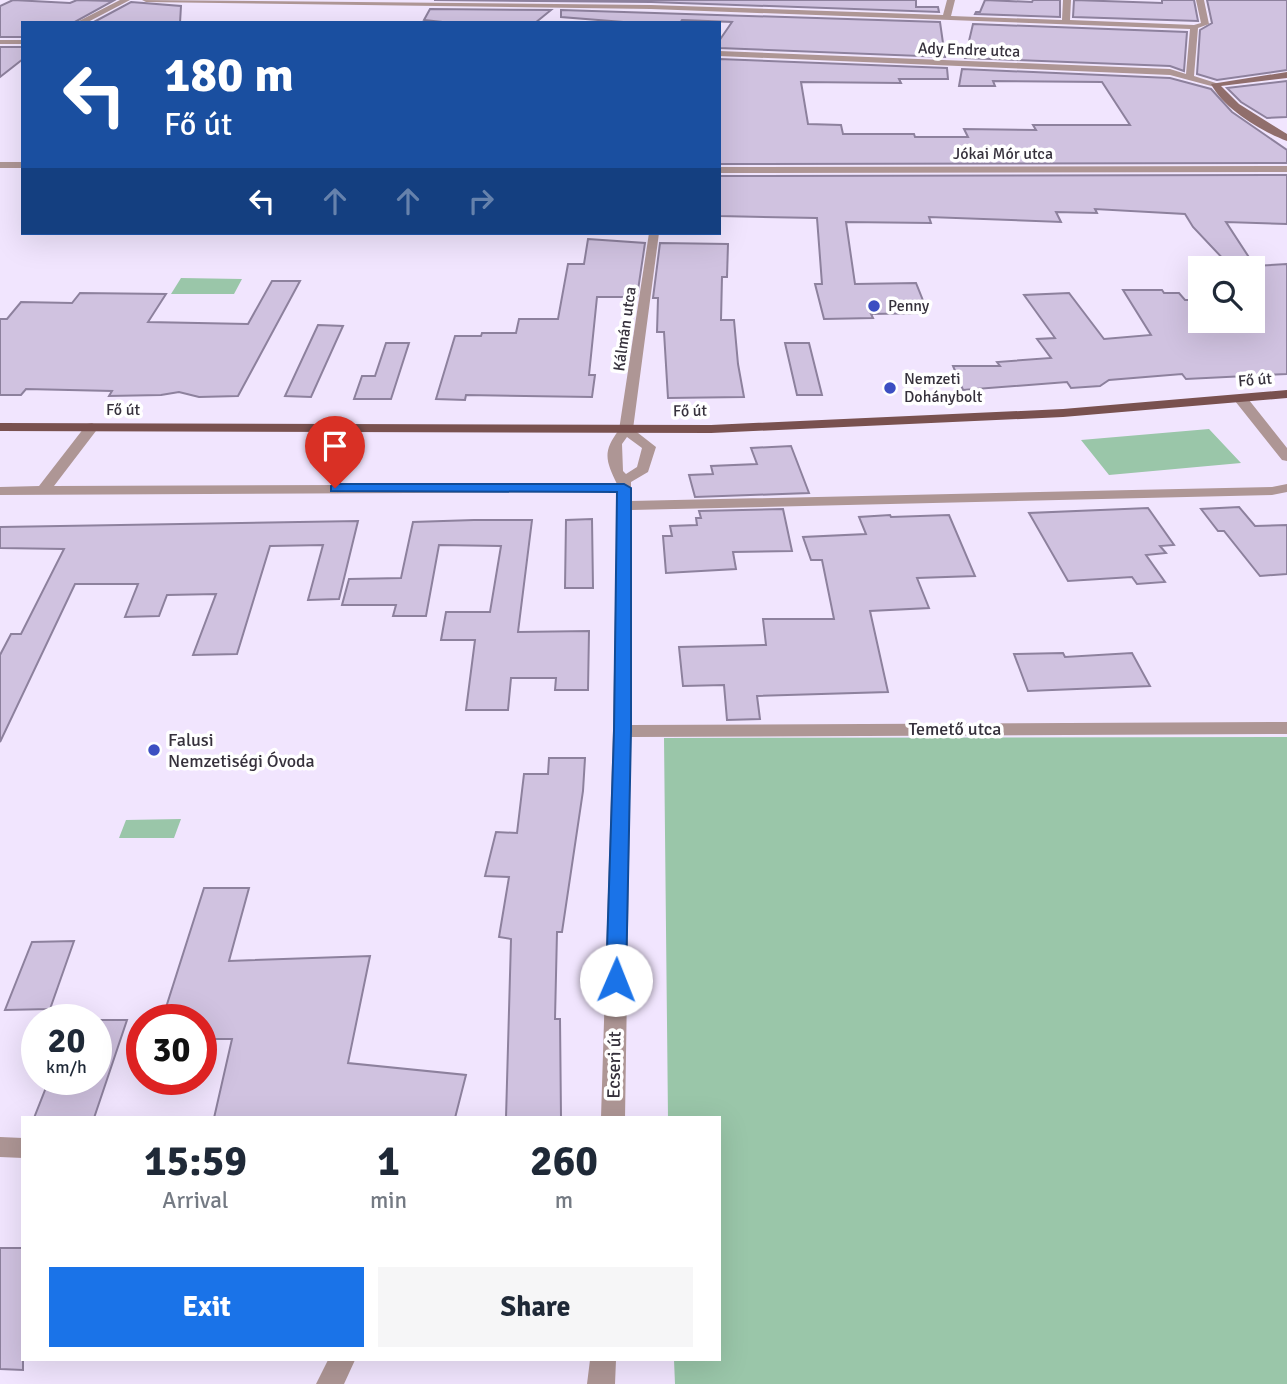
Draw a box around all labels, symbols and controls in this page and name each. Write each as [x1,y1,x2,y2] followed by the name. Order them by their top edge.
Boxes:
[917,38,1021,62] street label: Ady Endre utca
[164,45,294,105] text: 180 m
[49,49,140,140] icon: left
[164,105,232,144] text: Fő út
[953,144,1053,164] street label: Jókai Mór utca
[243,182,281,220] icon: left
[316,182,354,220] icon: ahead
[389,182,427,220] icon: ahead
[462,182,500,220] icon: right
[1188,256,1265,333] map controls
[1188,256,1265,333] button: search
[609,285,641,373] street label: Kálmán utca
[888,296,930,316] place label: Penny
[866,298,882,314] marker: Penny
[904,369,983,407] place label: Nemzeti Dohánybolt
[1237,369,1273,391] street label: Fő út
[882,380,898,396] marker: Nemzeti Dohánybolt
[106,400,140,420] street label: Fő út
[673,401,708,421] street label: Fő út
[305,416,365,488] pin
[316,427,354,465] icon: arrive
[909,718,1001,740] street label: Temető utca
[168,729,315,772] place label: Falusi Nemzetiségi Óvoda
[146,742,162,758] marker: Falusi Nemzetiségi Óvoda
[579,943,653,1017] position arrow
[126,1004,217,1095] speed limit sign: 30
[48,1019,85,1062] text: 20
[602,1031,626,1099] street label: Ecseri út
[46,1056,87,1078] text: km/h
[144,1136,247,1187] text: 15:59
[377,1136,400,1187] text: 1
[530,1136,598,1187] text: 260
[162,1186,229,1215] text: Arrival
[370,1186,407,1215] text: min
[555,1186,573,1215] text: m
[49,1267,364,1347] button: Exit
[378,1267,693,1347] button: Share

